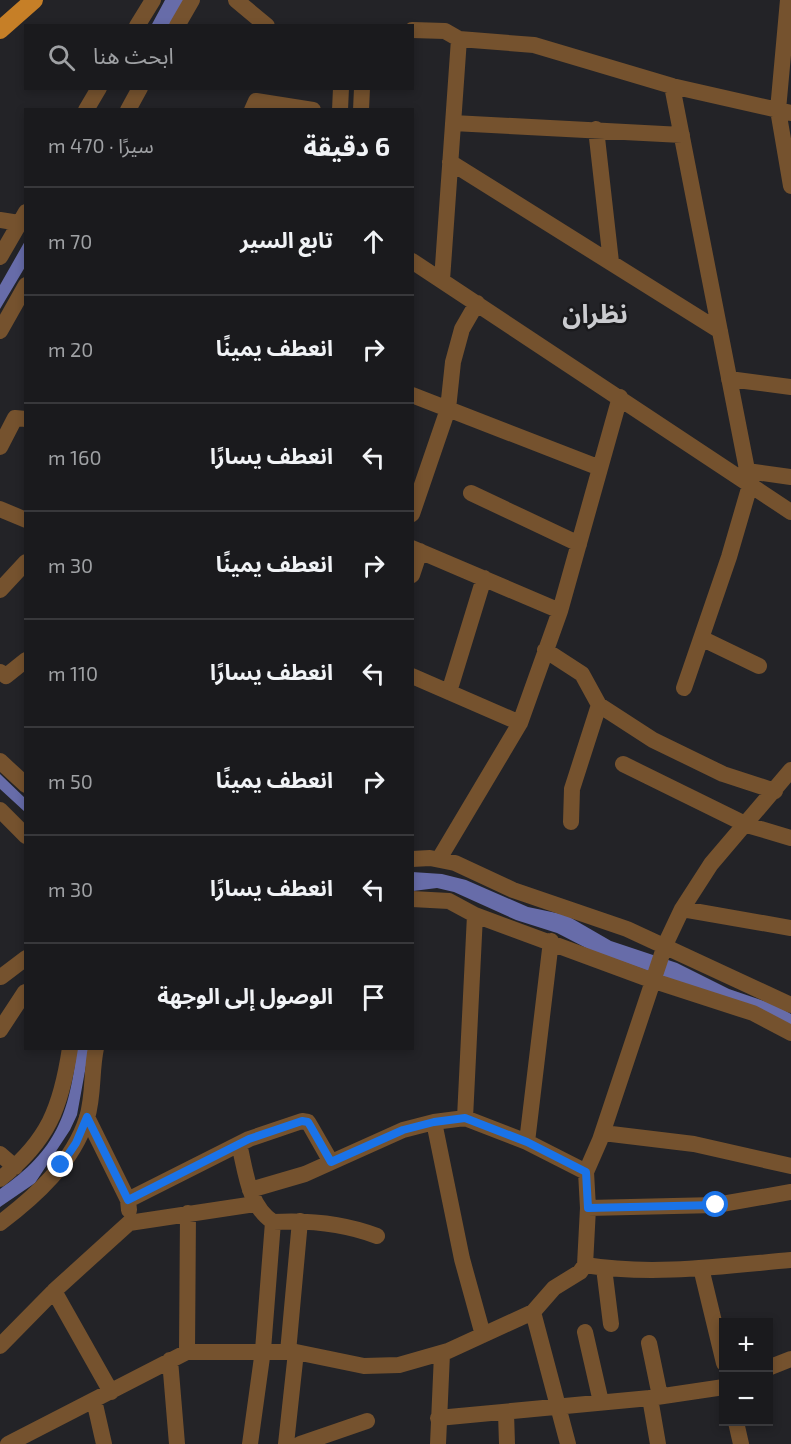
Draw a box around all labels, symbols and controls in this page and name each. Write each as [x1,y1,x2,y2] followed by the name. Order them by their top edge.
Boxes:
[24,24,414,90] search box
[45,41,78,74] icon: search
[93,42,174,68] text: ابحث هنا
[304,130,390,161] text: 6 دقيقة
[48,133,154,157] text: سيرًا · 470 m
[357,225,390,258] icon: ahead
[240,226,333,252] text: تابع السير
[48,229,92,253] text: 70 m
[562,297,628,329] district label: نظران
[357,333,390,366] icon: right
[216,334,333,360] text: انعطف يمينًا
[48,337,93,361] text: 20 m
[357,441,390,474] icon: left
[210,442,333,468] text: انعطف يسارًا
[48,445,101,469] text: 160 m
[357,549,390,582] icon: right
[216,550,333,576] text: انعطف يمينًا
[48,553,93,577] text: 30 m
[357,657,390,690] icon: left
[210,658,333,684] text: انعطف يسارًا
[48,661,98,685] text: 110 m
[357,765,390,798] icon: right
[216,766,333,792] text: انعطف يمينًا
[48,769,93,793] text: 50 m
[357,873,390,906] icon: left
[210,874,333,900] text: انعطف يسارًا
[48,877,93,901] text: 30 m
[357,981,390,1014] icon: arrive
[157,982,333,1008] text: الوصول إلى الوجهة
[47,1151,73,1177] route end
[702,1191,728,1217] route start
[719,1318,773,1426] map controls
[719,1318,773,1372] button: +
[719,1372,773,1426] button: −

